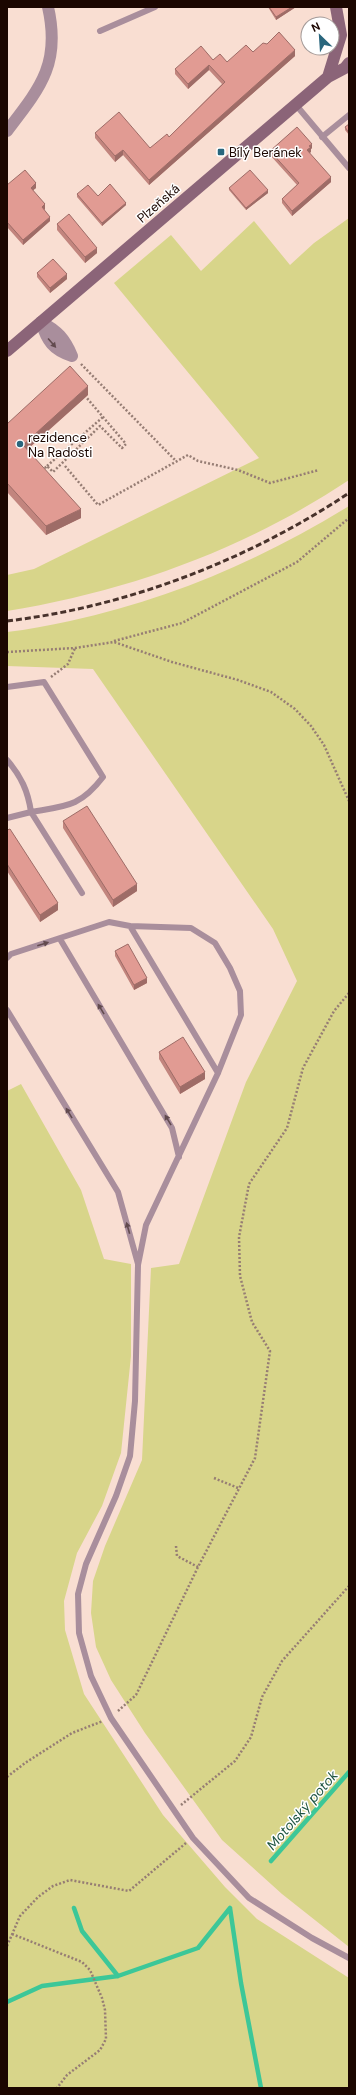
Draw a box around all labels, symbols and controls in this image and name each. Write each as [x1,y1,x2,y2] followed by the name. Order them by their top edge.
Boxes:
[300,16,340,56] north arrow
[309,19,322,35] text: N
[229,144,302,161] place label: Bílý Beránek
[216,147,226,157] marker: Bílý Beránek
[133,180,183,227] street label: Plzeňská
[47,338,56,349] one-way arrow
[28,429,92,461] place label: rezidence Na Radosti
[15,439,25,449] marker: rezidence Na Radosti
[37,941,49,947] one-way arrow
[98,1003,105,1015] one-way arrow
[66,1107,73,1119] one-way arrow
[164,1114,171,1126] one-way arrow
[124,1221,130,1234] one-way arrow
[262,1766,342,1854] water label: Motolský potok

